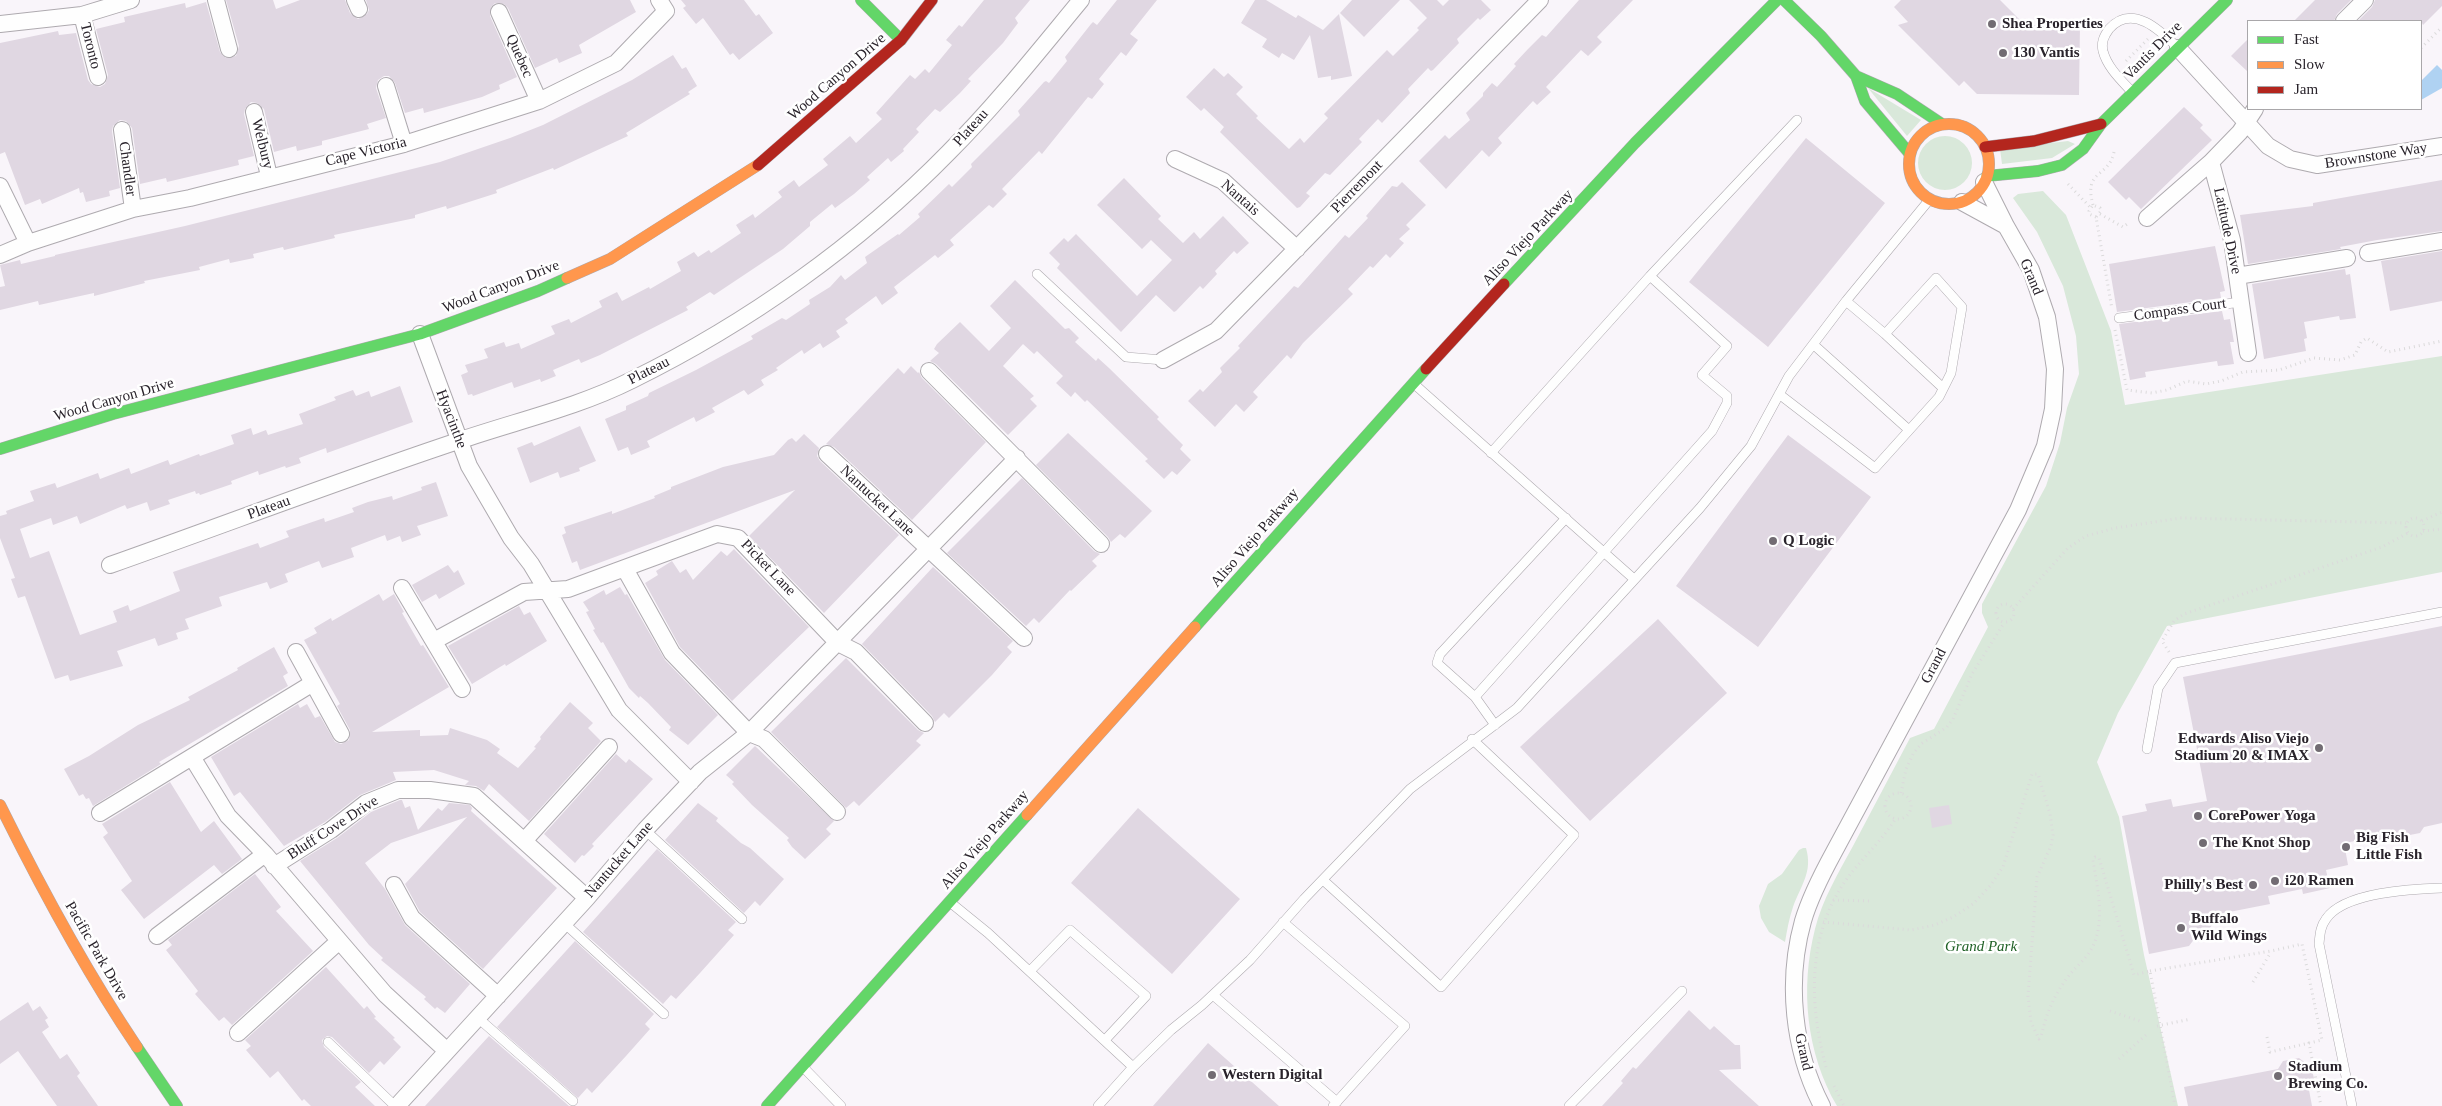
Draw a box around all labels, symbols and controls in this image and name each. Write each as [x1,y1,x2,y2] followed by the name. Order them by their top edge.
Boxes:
[2002,15,2103,33] place label: Shea Properties
[1986,18,1998,30] marker: Shea Properties
[2120,18,2186,84] street label: Vantis Drive
[2247,20,2422,110] legend
[76,21,104,71] street label: Toronto
[784,30,890,124] street label: Wood Canyon Drive
[501,31,537,81] street label: Quebec
[2294,31,2319,47] text: Fast
[2013,44,2080,62] place label: 130 Vantis
[1997,47,2009,59] marker: 130 Vantis
[2294,56,2325,72] text: Slow
[2294,81,2318,97] text: Jam
[950,106,992,150] street label: Plateau
[247,117,277,171] street label: Welbury
[324,133,408,171] street label: Cape Victoria
[2324,139,2428,173] street label: Brownstone Way
[114,141,140,197] street label: Chandler
[1327,157,1387,217] street label: Pierremont
[1217,176,1263,220] street label: Nantais
[1479,186,1577,290] street label: Aliso Viejo Parkway
[2209,186,2245,276] street label: Latitude Drive
[440,256,562,318] street label: Wood Canyon Drive
[2015,256,2047,298] street label: Grand
[2133,295,2227,325] street label: Compass Court
[625,353,673,389] street label: Plateau
[52,374,176,426] street label: Wood Canyon Drive
[432,387,470,451] street label: Hyacinthe
[836,462,918,540] street label: Nantucket Lane
[1207,485,1303,591] street label: Aliso Viejo Parkway
[245,492,293,524] street label: Plateau
[1783,532,1834,550] place label: Q Logic
[1767,535,1779,547] marker: Q Logic
[737,536,799,600] street label: Picket Lane
[1917,645,1951,687] street label: Grand
[2174,730,2309,765] place label: Edwards Aliso Viejo Stadium 20 & IMAX
[2313,742,2325,754] marker: Edwards Aliso Viejo Stadium 20 & IMAX
[937,787,1033,893] street label: Aliso Viejo Parkway
[284,792,382,864] street label: Bluff Cove Drive
[2208,807,2316,825] place label: CorePower Yoga
[2192,810,2204,822] marker: CorePower Yoga
[581,818,657,902] street label: Nantucket Lane
[2356,829,2422,864] place label: Big Fish Little Fish
[2213,834,2311,852] place label: The Knot Shop
[2197,837,2209,849] marker: The Knot Shop
[2340,841,2352,853] marker: Big Fish Little Fish
[2285,872,2354,890] place label: i20 Ramen
[2269,875,2281,887] marker: i20 Ramen
[2164,876,2243,894] place label: Philly's Best
[2247,879,2259,891] marker: Philly's Best
[61,899,131,1003] street label: Pacific Park Drive
[2191,910,2267,945] place label: Buffalo Wild Wings
[2175,922,2187,934] marker: Buffalo Wild Wings
[1945,938,2017,956] park label: Grand Park
[1790,1032,1816,1072] street label: Grand
[2288,1058,2368,1093] place label: Stadium Brewing Co.
[1222,1066,1322,1084] place label: Western Digital
[1206,1069,1218,1081] marker: Western Digital
[2272,1070,2284,1082] marker: Stadium Brewing Co.

